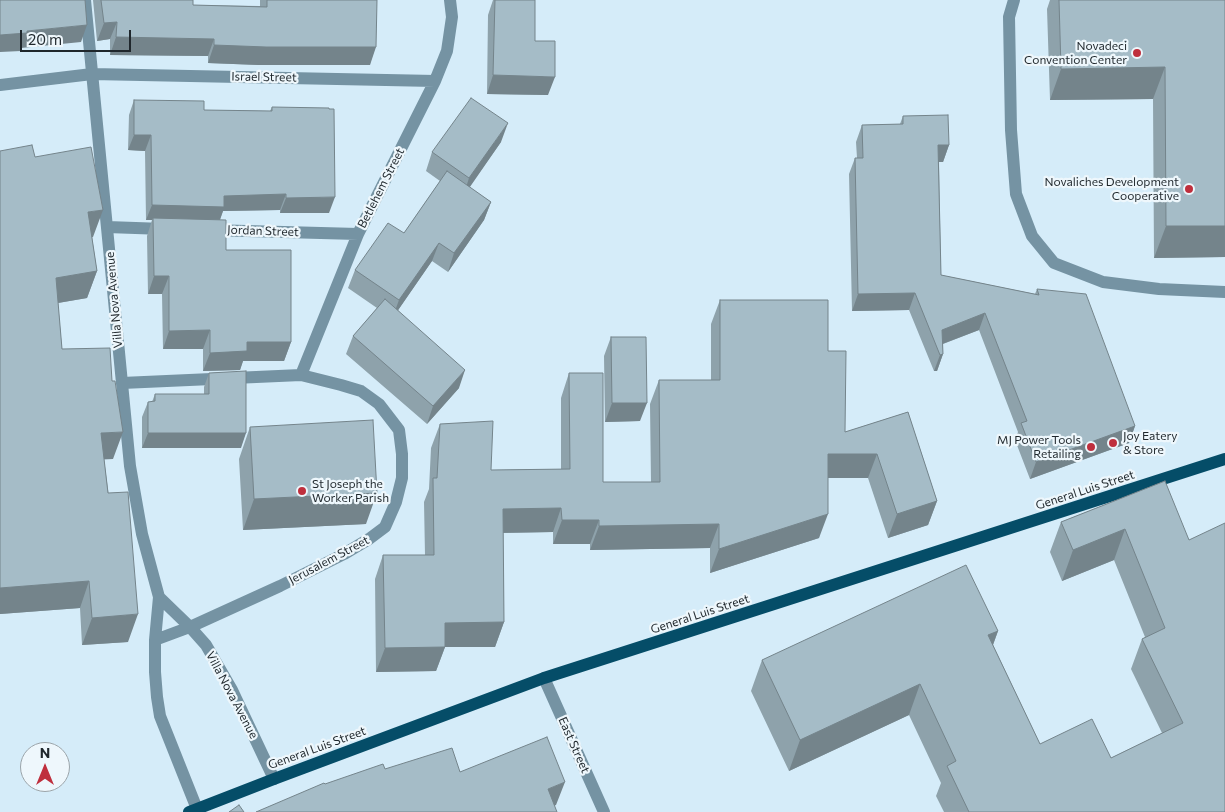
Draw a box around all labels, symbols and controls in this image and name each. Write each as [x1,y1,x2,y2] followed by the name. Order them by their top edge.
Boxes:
[22,20,134,52] scale bar
[28,30,62,48] text: 20 m
[1024,39,1127,67] place label: Novadeci Convention Center
[1131,47,1143,59] marker: Novadeci Convention Center
[231,69,297,85] street label: Israel Street
[355,145,407,231] street label: Betlehem Street
[1044,175,1179,203] place label: Novaliches Development Cooperative
[1183,183,1195,195] marker: Novaliches Development Cooperative
[227,223,299,239] street label: Jordan Street
[103,251,125,349] street label: Villa Nova Avenue
[1123,429,1178,457] place label: Joy Eatery & Store
[997,433,1081,461] place label: MJ Power Tools Retailing
[1107,437,1119,449] marker: Joy Eatery & Store
[1085,441,1097,453] marker: MJ Power Tools Retailing
[1034,467,1136,513] street label: General Luis Street
[312,477,389,505] place label: St Joseph the Worker Parish
[296,485,308,497] marker: St Joseph the Worker Parish
[286,533,372,587] street label: Jerusalem Street
[649,591,751,637] street label: General Luis Street
[203,649,261,741] street label: Villa Nova Avenue
[555,715,593,775] street label: East Street
[266,724,368,772] street label: General Luis Street
[20,742,70,792] north arrow
[40,744,50,761] text: N

